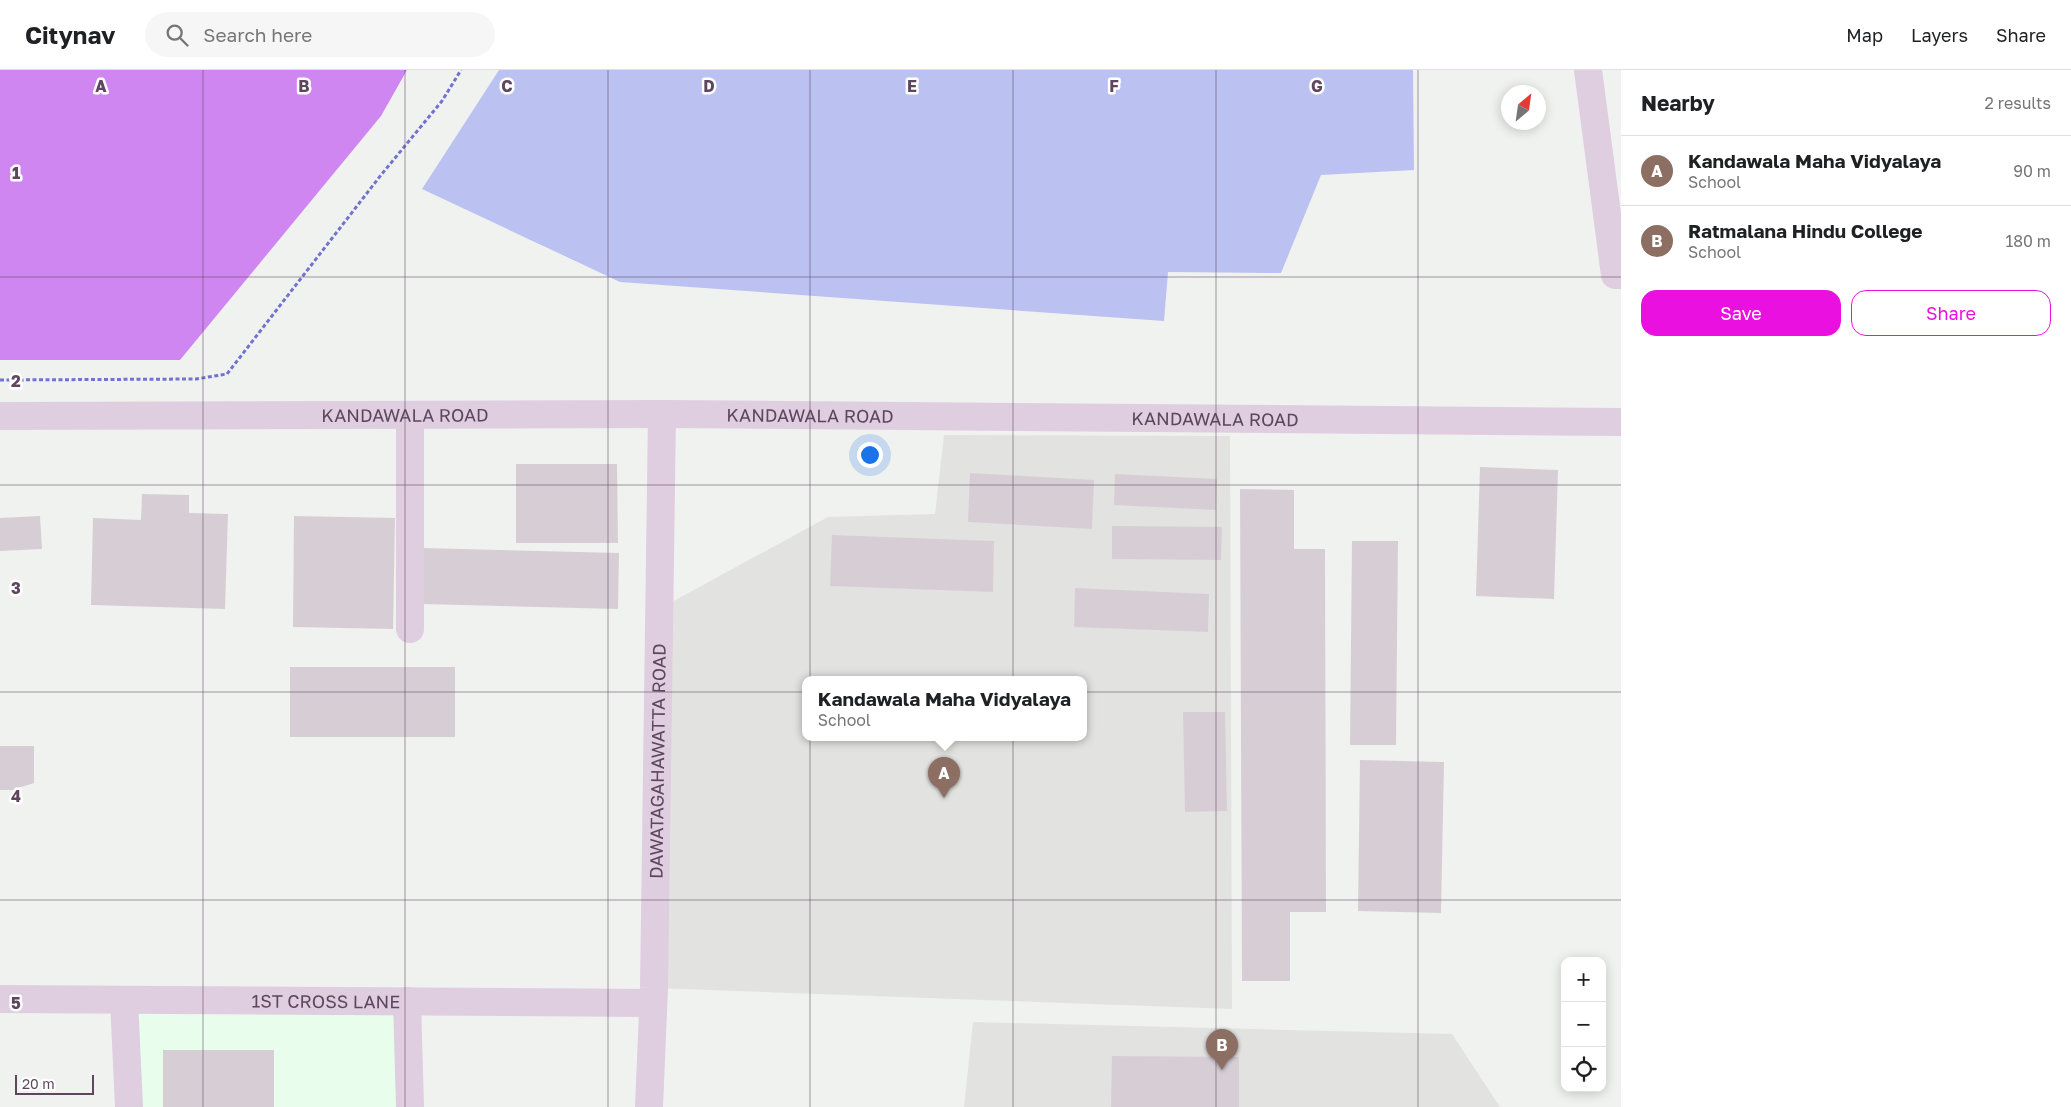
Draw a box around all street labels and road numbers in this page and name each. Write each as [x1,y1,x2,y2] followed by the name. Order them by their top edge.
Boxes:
[321,404,489,426] street label: KANDAWALA ROAD
[726,404,894,427] street label: KANDAWALA ROAD
[1131,407,1299,430] street label: KANDAWALA ROAD
[645,643,670,879] street label: DAWATAGAHAWATTA ROAD
[252,990,400,1012] street label: 1ST CROSS LANE

